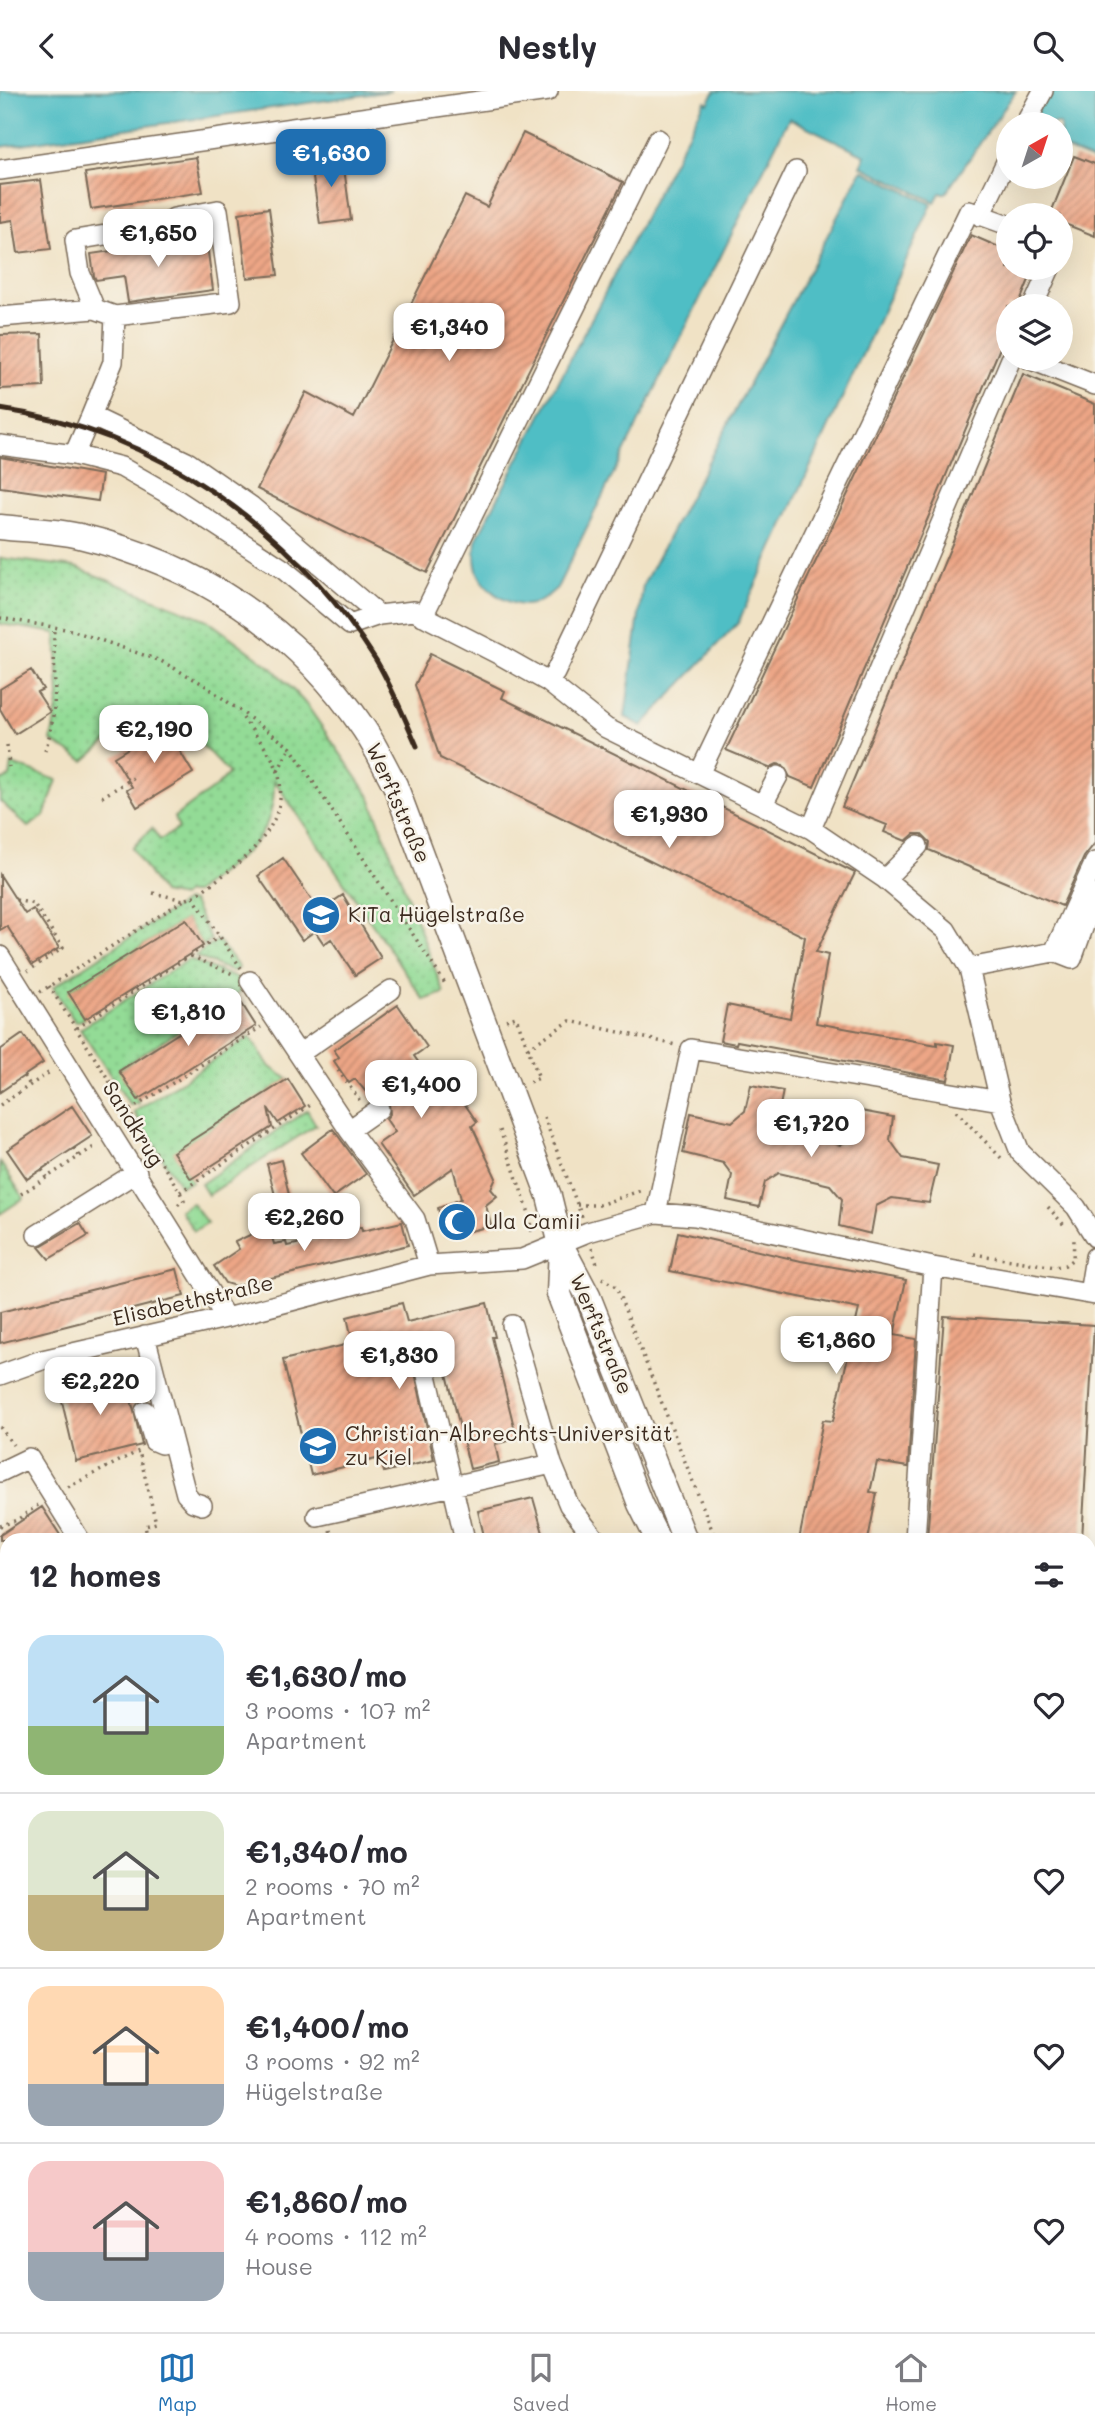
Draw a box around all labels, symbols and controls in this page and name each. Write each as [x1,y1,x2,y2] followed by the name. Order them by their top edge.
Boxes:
[498,25,597,67] text: Nestly
[28,27,66,65] icon: back
[1029,27,1067,65] icon: search
[996,112,1073,189] north arrow
[996,112,1073,371] map controls
[274,129,388,189] pin: €1,630
[292,137,370,167] text: €1,630
[996,203,1073,280] button: locate
[101,209,215,269] pin: €1,650
[119,217,197,247] text: €1,650
[996,294,1073,371] button: layers
[392,303,506,363] pin: €1,340
[409,311,489,341] text: €1,340
[97,705,211,765] pin: €2,190
[115,713,193,743] text: €2,190
[361,738,438,867] street label: Werftstraße
[612,791,726,850] pin: €1,930
[630,798,708,828] text: €1,930
[300,894,342,936] school or university icon: KiTa Hügelstraße
[348,900,525,927] place label: KiTa Hügelstraße
[131,989,245,1048] pin: €1,810
[150,996,226,1026] text: €1,810
[364,1061,478,1120] pin: €1,400
[381,1068,461,1098] text: €1,400
[98,1076,171,1171] street label: Sandkrug
[754,1100,868,1159] pin: €1,720
[773,1107,849,1137] text: €1,720
[247,1193,361,1253] pin: €2,260
[264,1201,344,1231] text: €2,260
[436,1201,478,1243] mosque icon: Ula Camii
[484,1207,581,1234] place label: Ula Camii
[110,1268,276,1331] street label: Elisabethstraße
[565,1269,640,1398] street label: Werftstraße
[779,1317,893,1376] pin: €1,860
[797,1324,875,1354] text: €1,860
[342,1331,456,1391] pin: €1,830
[360,1339,438,1369] text: €1,830
[43,1357,157,1417] pin: €2,220
[60,1365,140,1395] text: €2,220
[345,1419,672,1470] place label: Christian-Albrechts-Universität zu Kiel
[297,1425,339,1467] school or university icon: Christian-Albrechts-Universität zu Kiel
[28,1555,161,1595] text: 12 homes
[1030,1556,1068,1594] icon: filters
[245,1655,407,1695] text: €1,630/mo
[84,1663,168,1747] icon: home
[1030,1686,1068,1724] icon: heart
[245,1695,431,1725] text: 3 rooms · 107 m²
[245,1725,367,1755] text: Apartment
[245,1831,408,1871] text: €1,340/mo
[84,1839,168,1923] icon: home
[1030,1862,1068,1900] icon: heart
[245,1871,420,1901] text: 2 rooms · 70 m²
[245,1901,367,1931] text: Apartment
[245,2006,409,2046] text: €1,400/mo
[84,2014,168,2098] icon: home
[1030,2037,1068,2075] icon: heart
[245,2046,420,2076] text: 3 rooms · 92 m²
[245,2076,383,2106] text: Hügelstraße
[245,2181,407,2221] text: €1,860/mo
[84,2189,168,2273] icon: home
[1030,2212,1068,2250] icon: heart
[245,2221,427,2251] text: 4 rooms · 112 m²
[245,2251,313,2281] text: House
[158,2349,197,2416] tab: Map
[513,2349,569,2416] tab: Saved
[885,2349,937,2416] tab: Home

